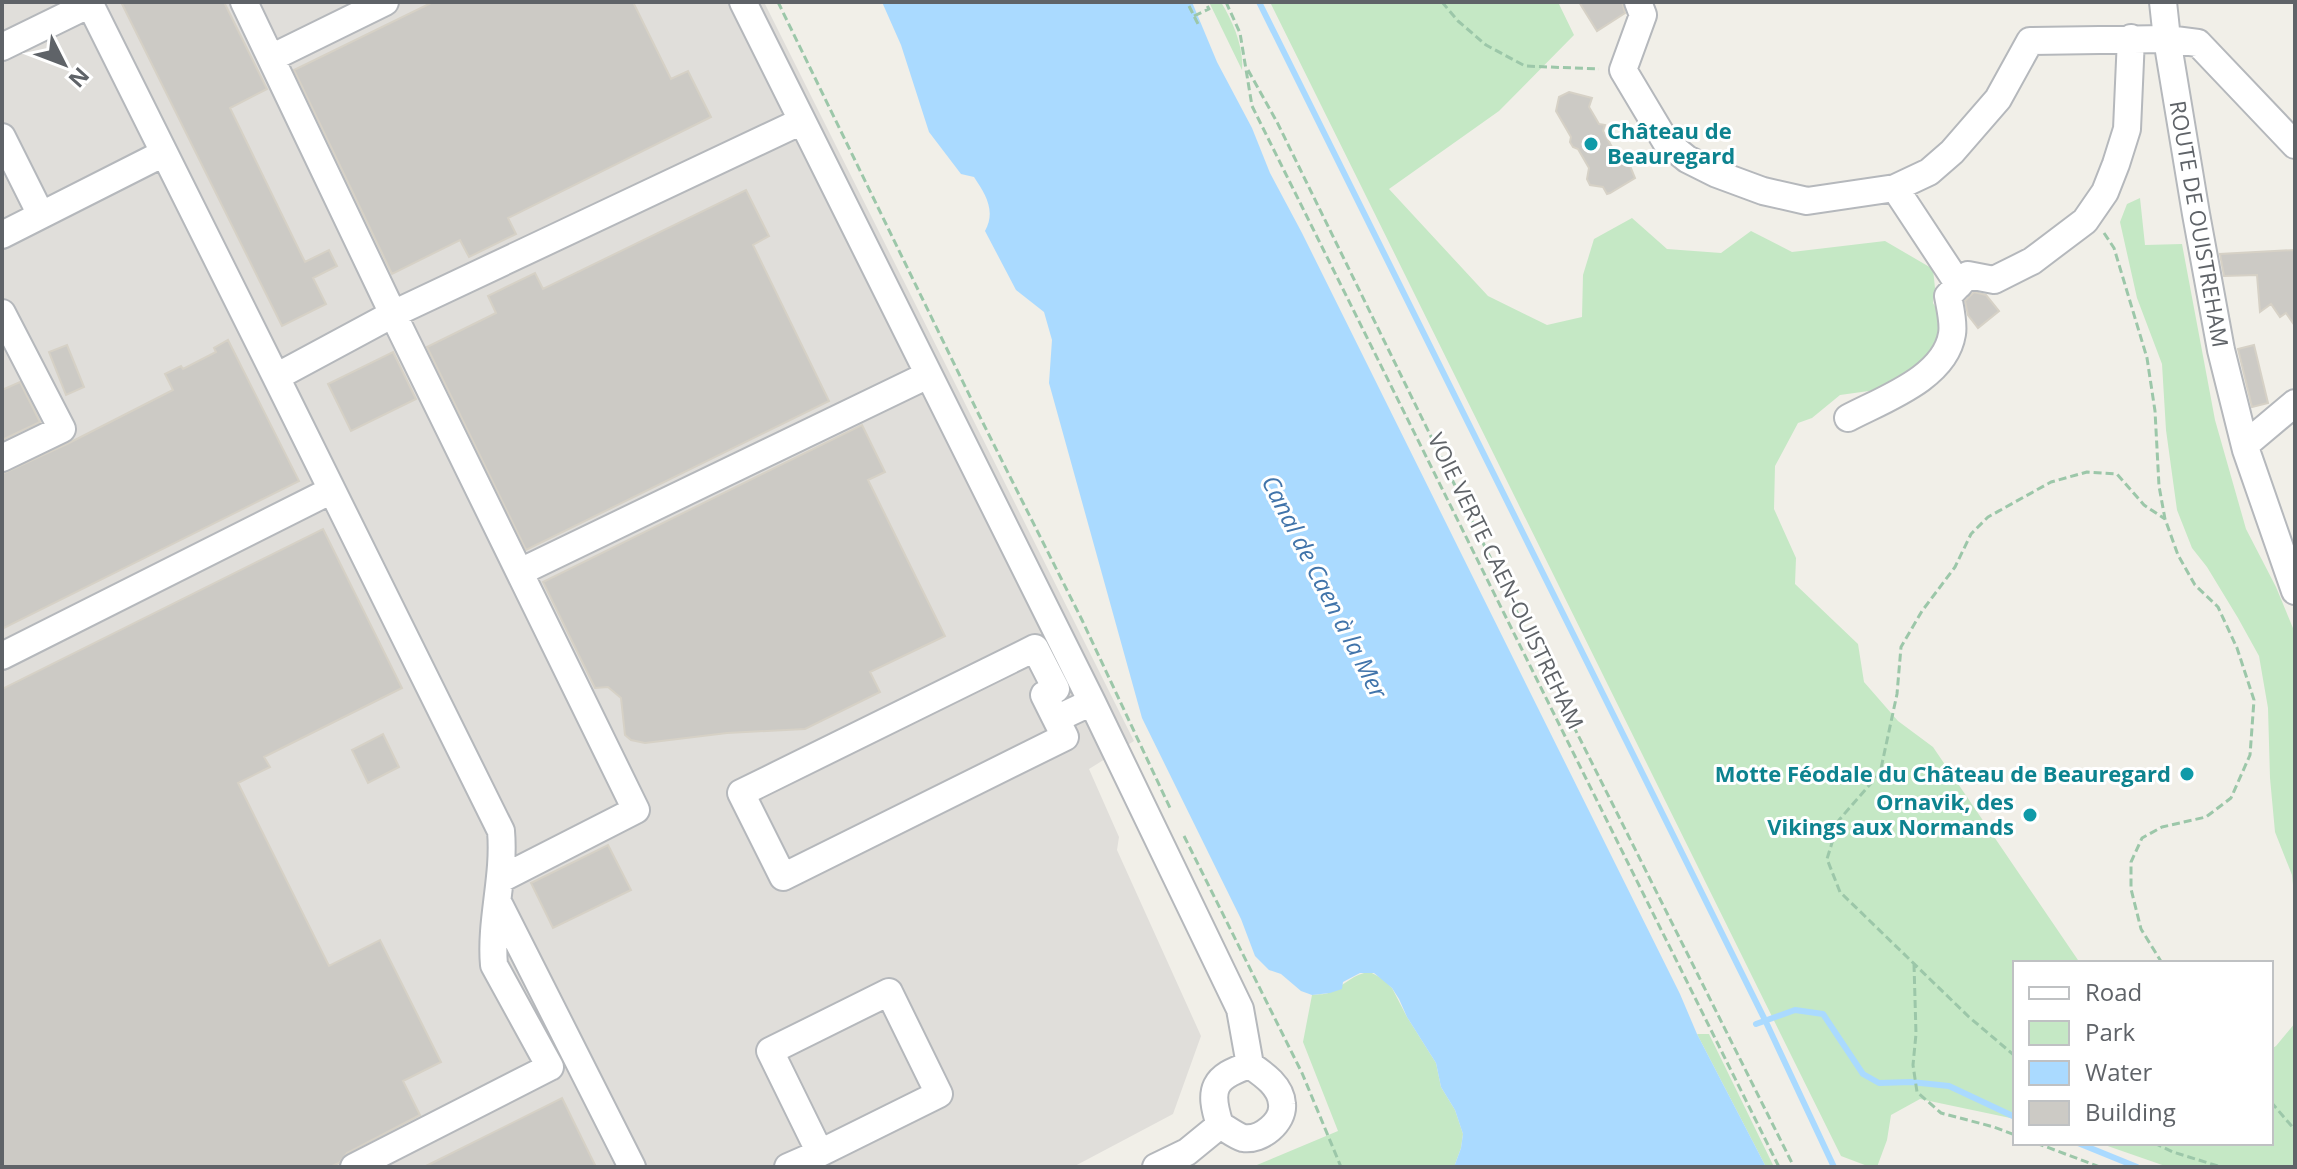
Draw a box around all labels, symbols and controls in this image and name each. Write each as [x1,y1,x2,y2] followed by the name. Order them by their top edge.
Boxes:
[24,24,104,104] north arrow
[62,61,97,95] text: N
[2164,98,2236,349] street label: ROUTE DE OUISTREHAM
[1607,115,1735,170] place label: Château de Beauregard
[1582,135,1600,153] marker: Château de Beauregard
[1422,427,1592,734] street label: VOIE VERTE CAEN-OUISTREHAM
[1255,469,1397,705] water label: Canal de Caen à la Mer
[1715,758,2171,788] place label: Motte Féodale du Château de Beauregard
[2178,765,2196,783] marker: Motte Féodale du Château de Beauregard
[1767,786,2014,841] place label: Ornavik, des Vikings aux Normands
[2021,806,2039,824] marker: Ornavik, des Vikings aux Normands
[2013,961,2273,1145] legend
[2085,975,2142,1008] text: Road
[2085,1015,2136,1048] text: Park
[2085,1055,2153,1088] text: Water
[2085,1095,2176,1128] text: Building

